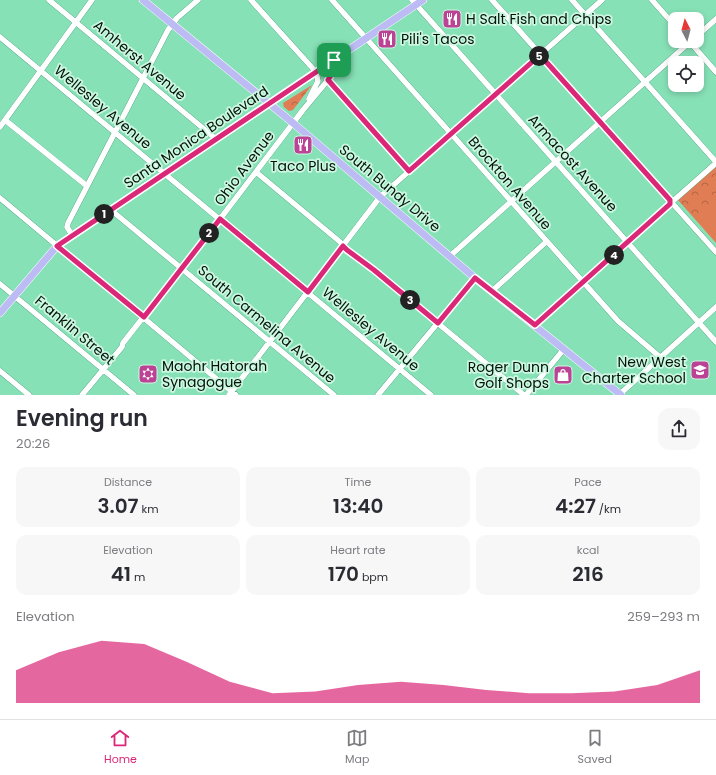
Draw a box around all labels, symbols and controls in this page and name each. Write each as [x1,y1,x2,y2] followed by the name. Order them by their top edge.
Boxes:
[441,8,463,30] restaurant icon: H Salt Fish and Chips
[466,9,612,29] place label: H Salt Fish and Chips
[668,12,704,48] north arrow
[668,12,704,92] map controls
[89,15,191,105] street label: Amherst Avenue
[376,28,398,50] restaurant icon: Pili's Tacos
[401,29,475,49] place label: Pili's Tacos
[317,43,351,77] pin
[529,46,549,66] pin: 5
[535,48,543,64] text: 5
[323,49,345,71] icon: arrive
[668,56,704,92] button: locate
[50,60,156,154] street label: Wellesley Avenue
[120,81,272,193] street label: Santa Monica Boulevard
[524,110,622,216] street label: Armacost Avenue
[209,126,279,209] street label: Ohio Avenue
[464,132,556,234] street label: Brockton Avenue
[292,134,314,156] restaurant icon: Taco Plus
[335,140,445,237] street label: South Bundy Drive
[270,156,336,176] place label: Taco Plus
[94,204,114,224] pin: 1
[102,206,106,222] text: 1
[199,223,219,243] pin: 2
[206,225,212,241] text: 2
[604,245,624,265] pin: 4
[610,247,618,263] text: 4
[194,260,340,388] street label: South Carmelina Avenue
[318,282,424,376] street label: Wellesley Avenue
[400,290,420,310] pin: 3
[31,291,119,369] street label: Franklin Street
[407,292,413,308] text: 3
[582,352,686,388] place label: New West Charter School
[162,356,267,392] place label: Maohr Hatorah Synagogue
[468,357,549,393] place label: Roger Dunn Golf Shops
[689,359,711,381] school or university icon: New West Charter School
[137,363,159,385] synagogue icon: Maohr Hatorah Synagogue
[552,364,574,386] shop icon: Roger Dunn Golf Shops
[16,403,148,434] text: Evening run
[658,408,700,450] button: share
[16,434,50,453] text: 20:26
[104,474,152,490] text: Distance
[345,474,371,490] text: Time
[574,474,602,490] text: Pace
[98,492,139,520] text: 3.07
[333,492,383,520] text: 13:40
[555,492,596,520] text: 4:27
[139,501,159,517] text: km
[596,501,621,517] text: /km
[103,542,153,558] text: Elevation
[330,542,386,558] text: Heart rate
[577,542,599,558] text: kcal
[111,560,131,588] text: 41
[328,560,359,588] text: 170
[572,560,604,588] text: 216
[131,569,145,585] text: m
[359,569,388,585] text: bpm
[16,607,75,626] text: Elevation
[627,607,700,626] text: 259–293 m
[104,727,137,768] tab: Home
[345,727,369,768] tab: Map
[578,727,612,768] tab: Saved

